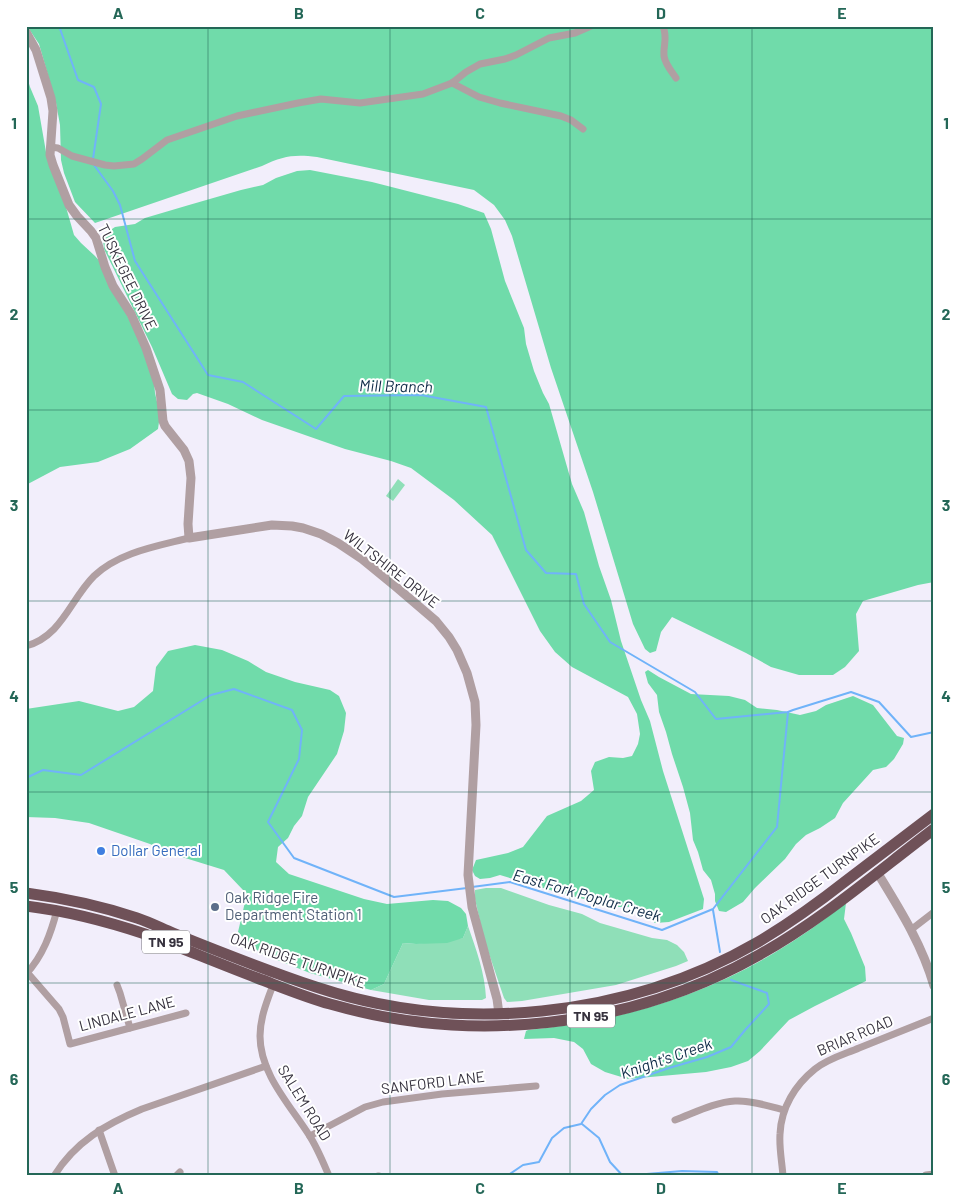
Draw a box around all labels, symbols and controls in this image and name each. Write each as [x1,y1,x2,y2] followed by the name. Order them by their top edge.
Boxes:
[113,3,124,22] text: A
[294,3,304,22] text: B
[475,3,485,22] text: C
[656,3,666,22] text: D
[837,3,847,22] text: E
[11,113,17,132] text: 1
[943,113,949,132] text: 1
[94,221,161,332] street label: TUSKEGEE DRIVE
[10,304,19,323] text: 2
[942,304,951,323] text: 2
[359,375,433,396] water label: Mill Branch
[10,495,18,514] text: 3
[942,495,950,514] text: 3
[340,525,443,611] street label: WILTSHIRE DRIVE
[9,686,19,705] text: 4
[941,686,951,705] text: 4
[756,829,882,927] street label: OAK RIDGE TURNPIKE
[111,841,201,859] place label: Dollar General
[95,845,107,857] marker: Dollar General
[511,864,664,925] water label: East Fork Poplar Creek
[10,877,19,896] text: 5
[942,877,951,896] text: 5
[225,888,362,923] place label: Oak Ridge Fire Department Station 1
[209,901,221,913] marker: Oak Ridge Fire Department Station 1
[228,928,369,992] street label: OAK RIDGE TURNPIKE
[142,930,190,954] road number: TN 95
[77,992,177,1034] street label: LINDALE LANE
[567,1004,615,1028] road number: TN 95
[814,1011,895,1059] street label: BRIAR ROAD
[618,1033,714,1082] water label: Knight's Creek
[274,1061,335,1144] street label: SALEM ROAD
[380,1067,486,1097] street label: SANFORD LANE
[10,1069,19,1088] text: 6
[942,1069,951,1088] text: 6
[113,1178,124,1197] text: A
[294,1178,304,1197] text: B
[475,1178,485,1197] text: C
[656,1178,666,1197] text: D
[837,1178,847,1197] text: E

